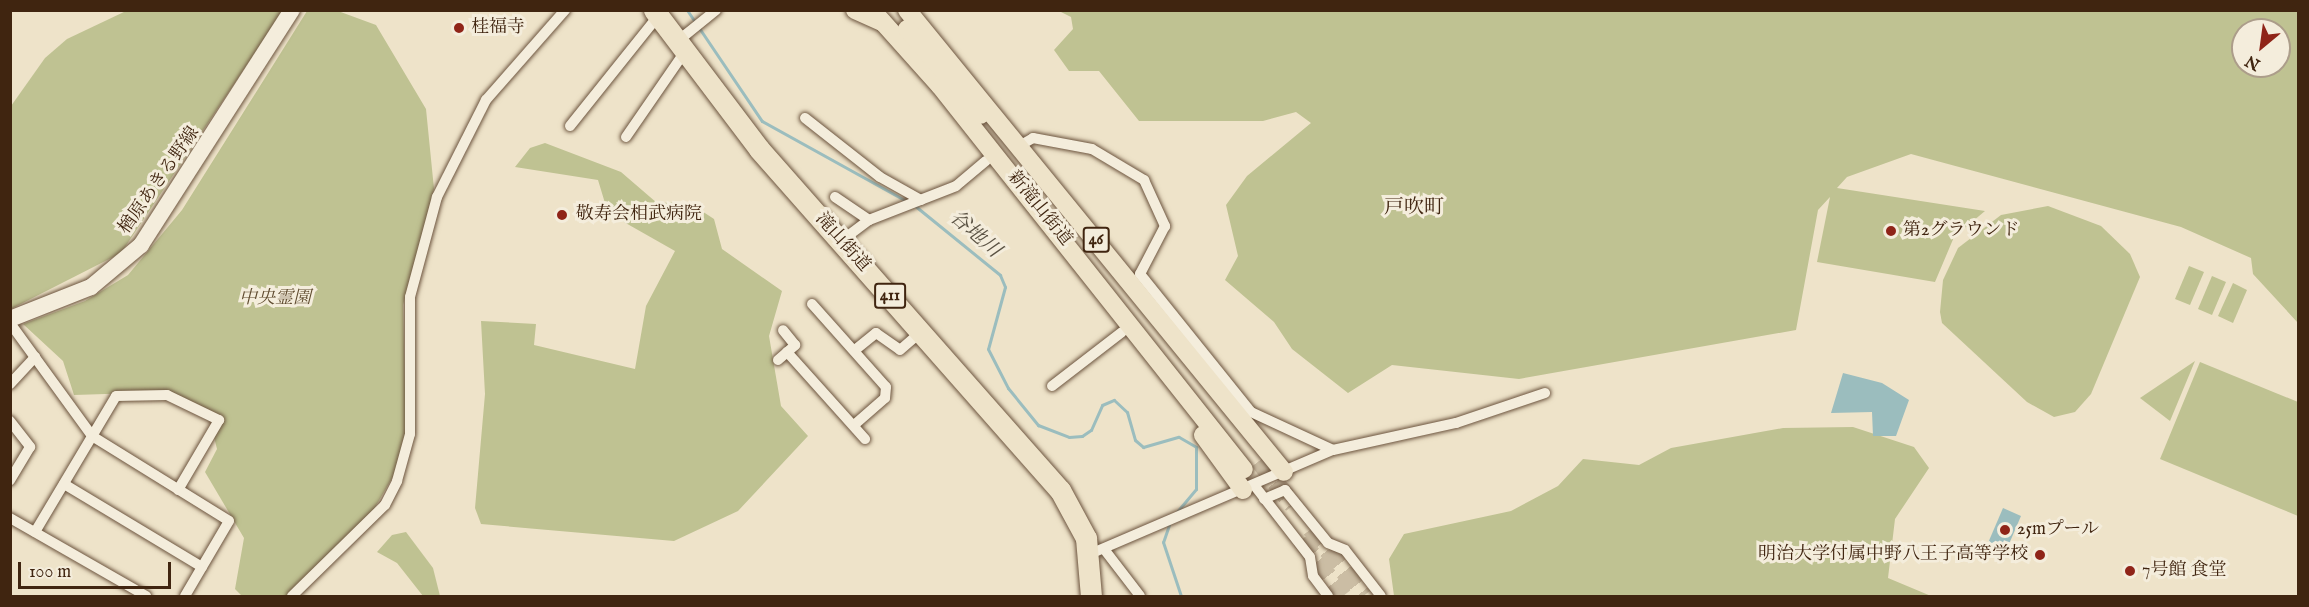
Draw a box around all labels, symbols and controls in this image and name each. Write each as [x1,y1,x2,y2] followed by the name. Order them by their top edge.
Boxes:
[471,17,525,39] place label: 桂福寺
[2231,18,2291,78] north arrow
[452,21,466,35] marker: 桂福寺
[2242,50,2264,74] text: N
[115,123,205,239] street label: 楢原あきる野線
[1002,167,1076,251] street label: 新滝山街道
[1384,195,1444,219] district label: 戸吹町
[576,204,702,226] place label: 敬寿会相武病院
[944,205,1006,263] water label: 谷地川
[553,206,571,224] marker: 敬寿会相武病院
[810,209,874,277] street label: 滝山街道
[1903,220,2019,242] place label: 第2グラウンド
[1884,224,1898,238] marker: 第2グラウンド
[1082,227,1110,253] road number: 46
[874,283,906,309] road number: 411
[239,288,311,310] park label: 中央霊園
[2017,519,2099,541] place label: 25mプール
[1998,523,2012,537] marker: 25mプール
[1758,544,2028,566] place label: 明治大学付属中野八王子高等学校
[2033,548,2047,562] marker: 明治大学付属中野八王子高等学校
[21,550,174,588] scale bar
[2142,560,2226,582] place label: 7号館 食堂
[29,561,71,584] text: 100 m
[2123,564,2137,578] marker: 7号館 食堂

